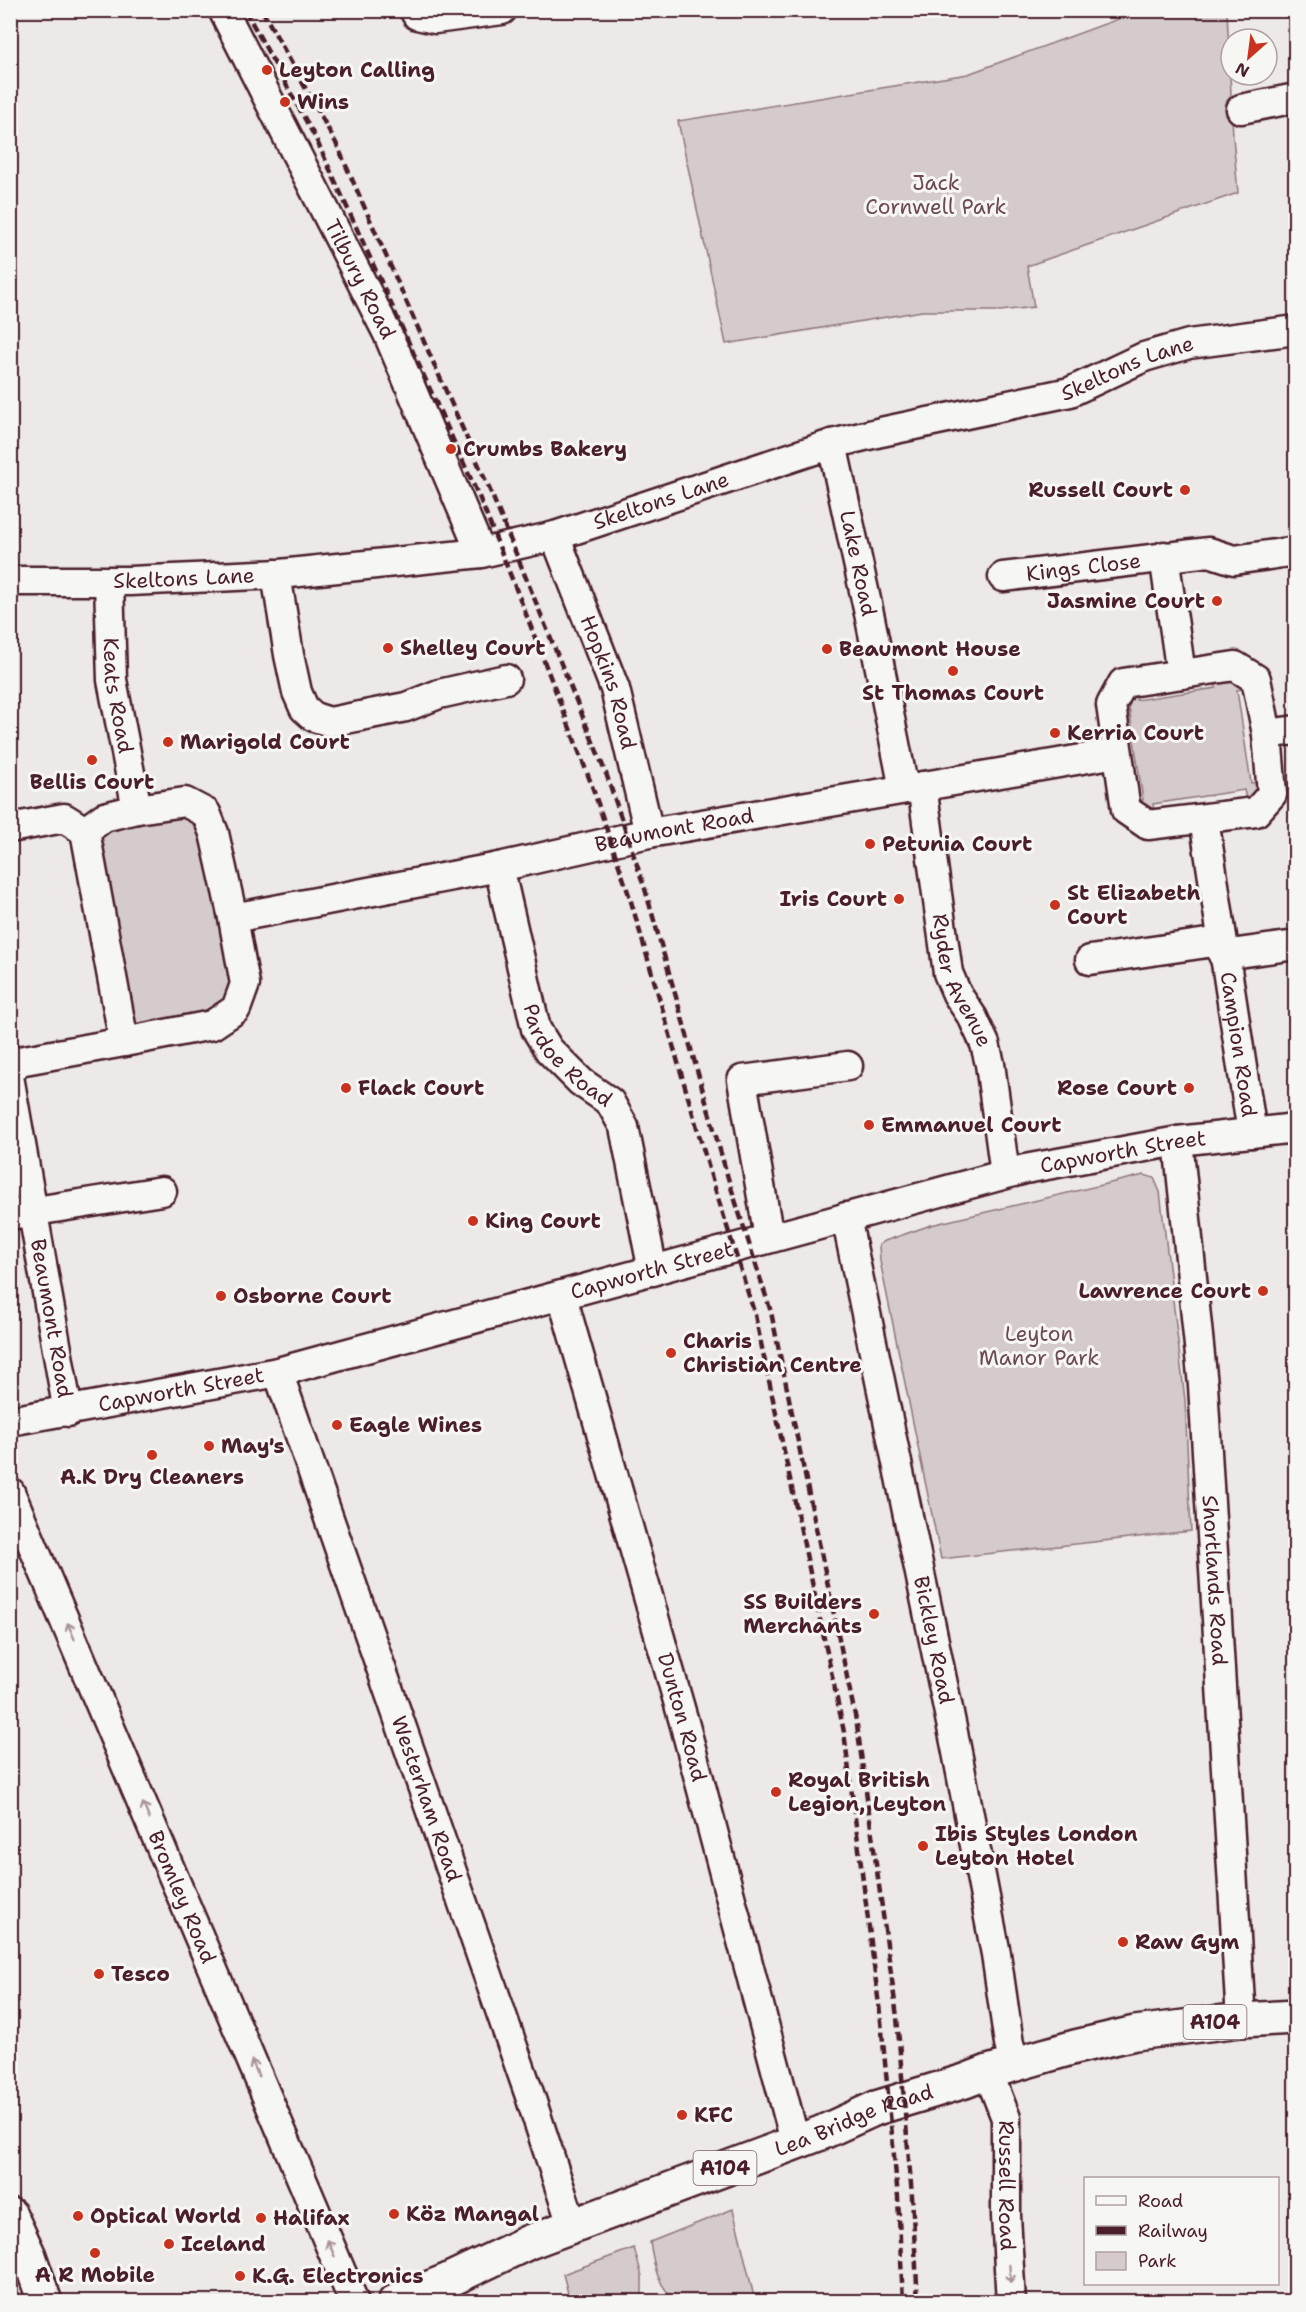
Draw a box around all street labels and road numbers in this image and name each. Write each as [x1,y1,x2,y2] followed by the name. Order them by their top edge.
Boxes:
[318,215,402,344] street label: Tilbury Road
[1059,329,1197,407] street label: Skeltons Lane
[590,465,733,536] street label: Skeltons Lane
[833,508,883,619] street label: Lake Road
[1025,546,1142,588] street label: Kings Close
[113,561,255,595] street label: Skeltons Lane
[573,611,643,752] street label: Hopkins Road
[97,637,140,756] street label: Keats Road
[592,801,756,859] street label: Beaumont Road
[926,912,998,1052] street label: Ryder Avenue
[1214,970,1263,1119] street label: Campion Road
[517,1001,618,1113] street label: Pardoe Road
[1038,1124,1207,1180] street label: Capworth Street
[567,1235,737,1306] street label: Capworth Street
[24,1237,79,1400] street label: Beaumont Road
[96,1361,266,1419] street label: Capworth Street
[1196,1494,1234,1666] street label: Shortlands Road
[907,1574,961,1706] street label: Bickley Road
[651,1649,713,1785] street label: Dunton Road
[385,1712,468,1886] street label: Westerham Road
[141,1826,223,1968] street label: Bromley Road
[1184,2005,1246,2039] road number: A104
[771,2077,936,2163] street label: Lea Bridge Road
[992,2121,1022,2251] street label: Russell Road
[694,2151,756,2185] road number: A104

